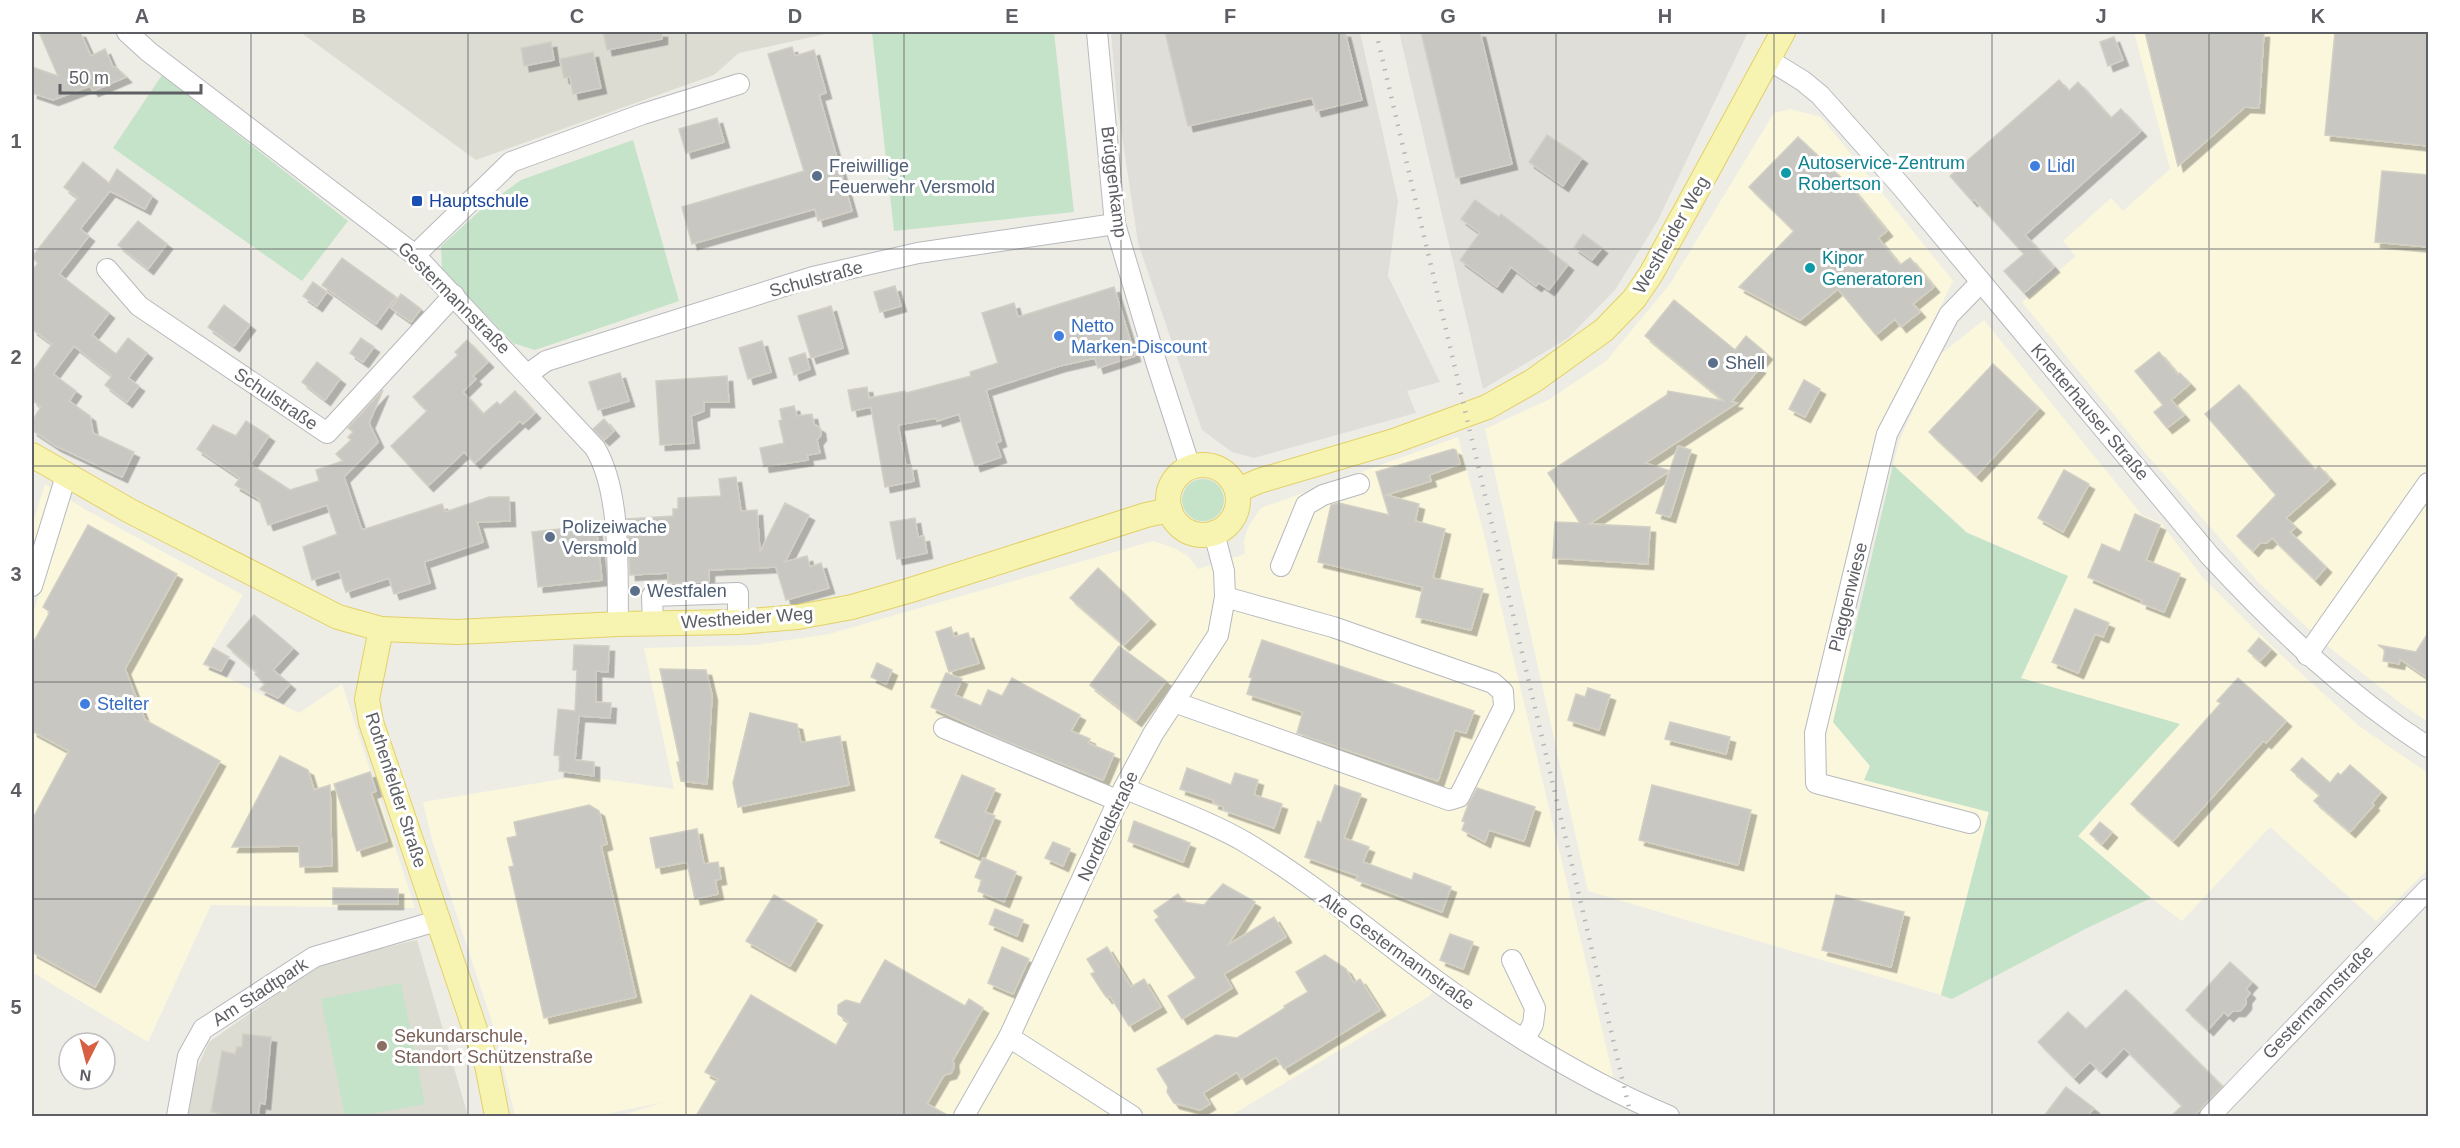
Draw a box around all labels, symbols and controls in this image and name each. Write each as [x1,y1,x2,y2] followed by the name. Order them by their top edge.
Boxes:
[135,5,149,27] text: A
[352,5,366,27] text: B
[570,5,584,27] text: C
[788,5,802,27] text: D
[1005,5,1019,27] text: E
[1224,5,1236,27] text: F
[1440,5,1456,27] text: G
[1658,5,1672,27] text: H
[1880,5,1886,27] text: I
[2095,5,2107,27] text: J
[2311,5,2326,27] text: K
[60,57,201,95] scale bar
[69,68,109,88] text: 50 m
[1097,125,1131,239] street label: Brüggenkamp
[10,130,22,152] text: 1
[1798,153,1965,194] place label: Autoservice-Zentrum Robertson
[829,156,995,197] place label: Freiwillige Feuerwehr Versmold
[2047,156,2075,176] place label: Lidl
[2028,159,2042,173] marker: Lidl
[1779,166,1793,180] marker: Autoservice-Zentrum Robertson
[810,169,824,183] marker: Freiwillige Feuerwehr Versmold
[1629,173,1713,297] street label: Westheider Weg
[429,191,529,211] place label: Hauptschule
[410,194,424,208] marker: Hauptschule
[394,238,514,358] street label: Gestermannstraße
[1822,248,1923,289] place label: Kipor Generatoren
[767,257,865,301] street label: Schulstraße
[1803,261,1817,275] marker: Kipor Generatoren
[1071,316,1207,357] place label: Netto Marken-Discount
[1052,329,1066,343] marker: Netto Marken-Discount
[2027,340,2153,484] street label: Knetterhauser Straße
[10,346,22,368] text: 2
[1725,353,1765,373] place label: Shell
[1706,356,1720,370] marker: Shell
[231,364,321,434] street label: Schulstraße
[562,517,667,558] place label: Polizeiwache Versmold
[543,530,557,544] marker: Polizeiwache Versmold
[1825,540,1871,654] street label: Plaggenwiese
[10,563,22,585] text: 3
[647,581,727,601] place label: Westfalen
[628,584,642,598] marker: Westfalen
[680,603,814,633] street label: Westheider Weg
[97,694,149,714] place label: Stelter
[78,697,92,711] marker: Stelter
[361,710,431,870] street label: Rothenfelder Straße
[1074,768,1142,884] street label: Nordfeldstraße
[10,779,22,801] text: 4
[1316,888,1478,1014] street label: Alte Gestermannstraße
[2259,941,2377,1063] street label: Gestermannstraße
[209,953,312,1030] street label: Am Stadtpark
[10,996,22,1018] text: 5
[394,1026,593,1067] place label: Sekundarschule, Standort Schützenstraße
[57,1031,117,1091] north arrow
[375,1039,389,1053] marker: Sekundarschule, Standort Schützenstraße
[79,1066,92,1084] text: N

